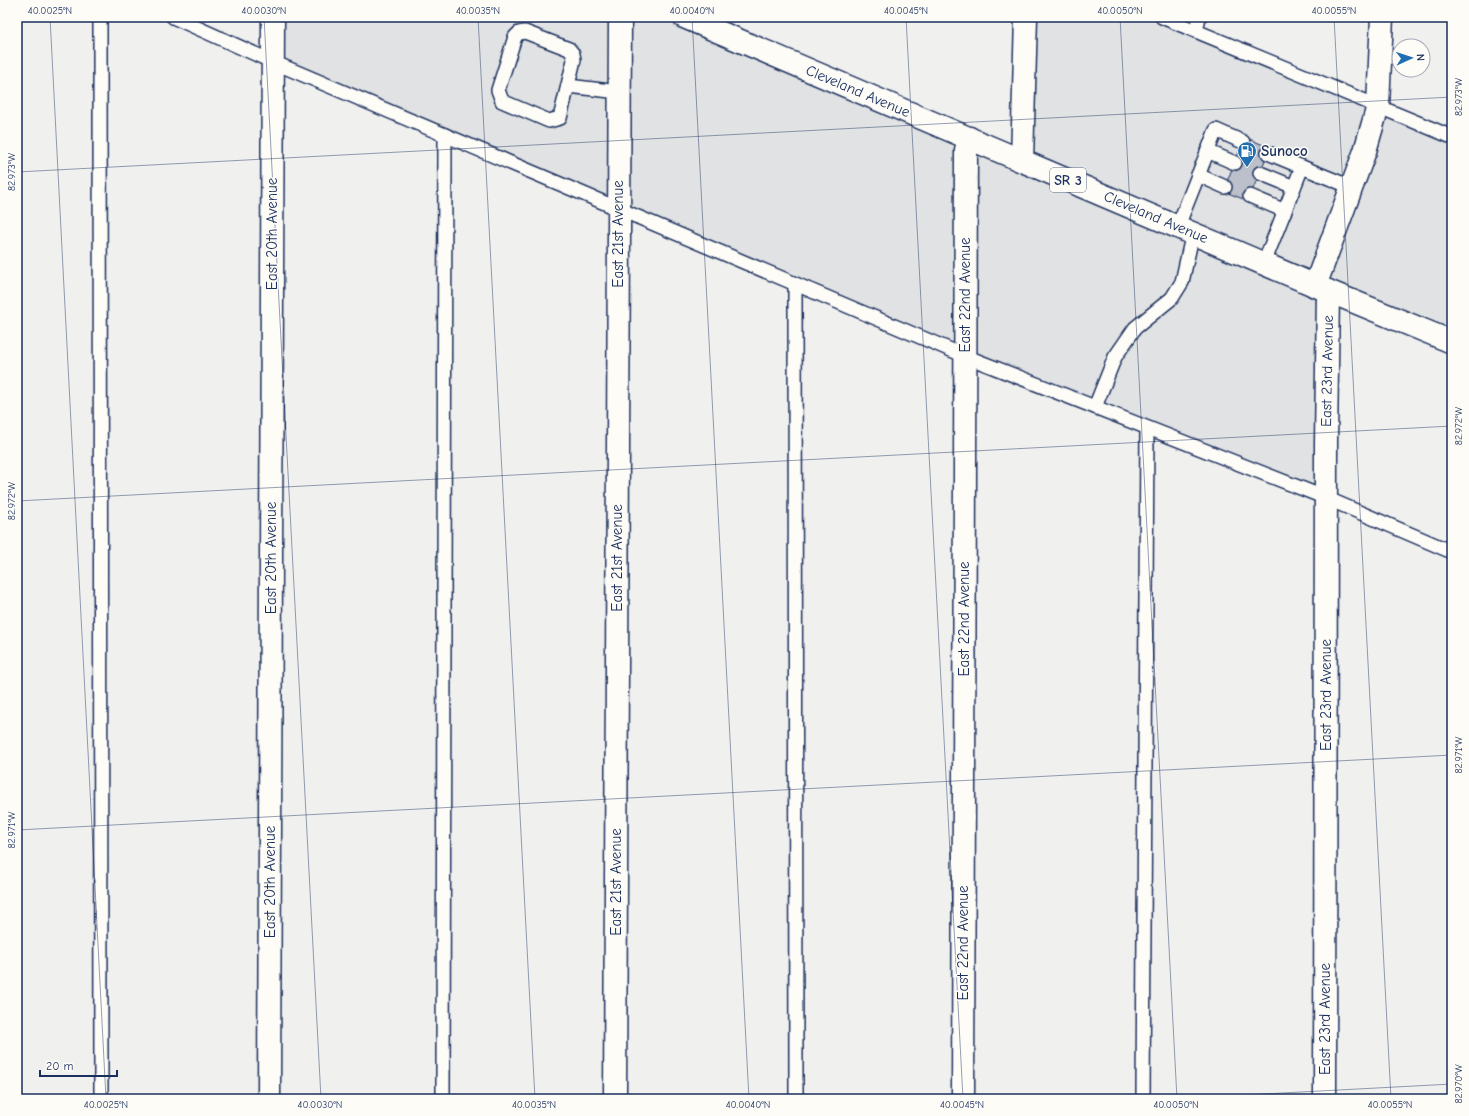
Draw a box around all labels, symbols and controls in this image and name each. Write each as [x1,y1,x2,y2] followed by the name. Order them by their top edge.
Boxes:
[28,5,72,17] text: 40.0025°N
[242,5,286,17] text: 40.0030°N
[456,5,500,17] text: 40.0035°N
[670,5,714,17] text: 40.0040°N
[884,5,928,17] text: 40.0045°N
[1097,5,1143,17] text: 40.0050°N
[1312,5,1356,17] text: 40.0055°N
[1391,38,1431,78] north arrow
[1414,54,1427,61] text: N
[803,61,913,121] street label: Cleveland Avenue
[1453,78,1465,116] text: 82.973°W
[1236,140,1258,168] fuel station icon: Sunoco
[1261,142,1308,160] place label: Sunoco
[6,153,18,191] text: 82.973°W
[1050,168,1086,192] road number: SR 3
[263,177,281,290] street label: East 20th Avenue
[609,180,627,288] street label: East 21st Avenue
[1101,187,1211,247] street label: Cleveland Avenue
[956,237,974,352] street label: East 22nd Avenue
[1317,314,1337,427] street label: East 23rd Avenue
[1453,407,1465,445] text: 82.972°W
[6,482,18,520] text: 82.972°W
[262,501,280,614] street label: East 20th Avenue
[608,504,626,612] street label: East 21st Avenue
[955,561,973,676] street label: East 22nd Avenue
[1317,639,1335,751] street label: East 23rd Avenue
[1453,736,1465,774] text: 82.971°W
[6,811,18,849] text: 82.971°W
[261,825,279,938] street label: East 20th Avenue
[607,828,625,936] street label: East 21st Avenue
[954,885,972,1000] street label: East 22nd Avenue
[1316,963,1334,1075] street label: East 23rd Avenue
[40,1052,117,1078] scale bar
[46,1059,74,1073] text: 20 m
[1453,1064,1465,1104] text: 82.970°W
[84,1099,128,1111] text: 40.0025°N
[298,1099,342,1111] text: 40.0030°N
[512,1099,556,1111] text: 40.0035°N
[726,1099,770,1111] text: 40.0040°N
[940,1099,984,1111] text: 40.0045°N
[1153,1099,1199,1111] text: 40.0050°N
[1368,1099,1412,1111] text: 40.0055°N

